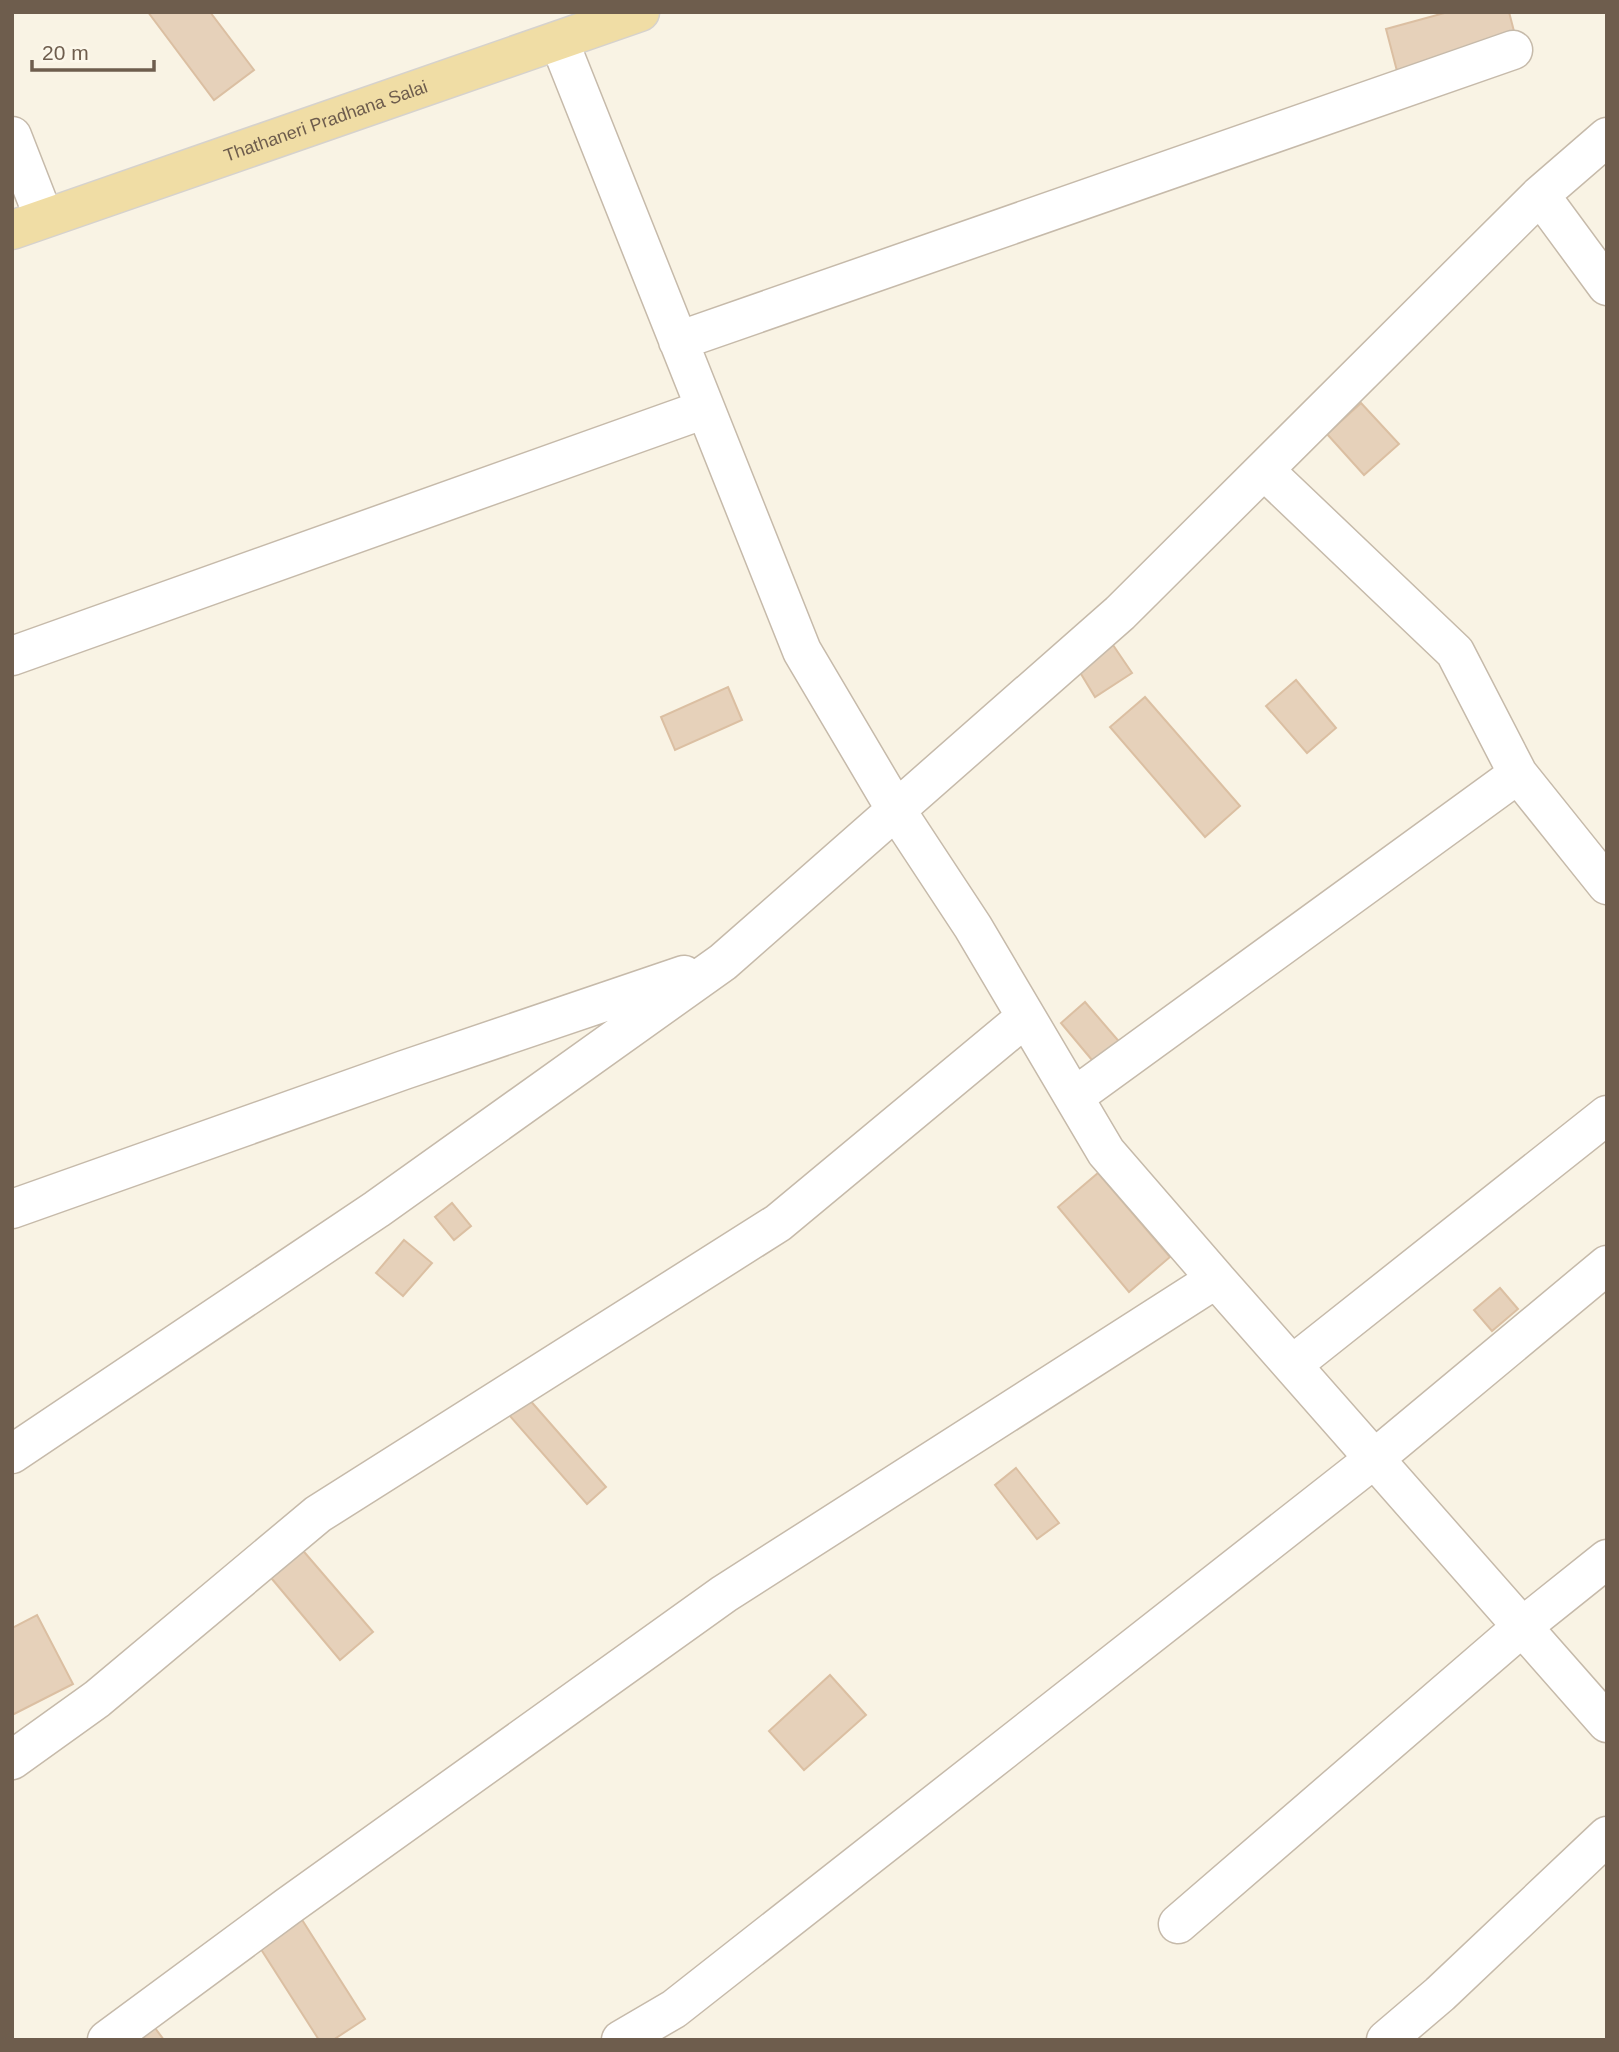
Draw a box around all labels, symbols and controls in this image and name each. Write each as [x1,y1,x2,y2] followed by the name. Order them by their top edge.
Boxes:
[32,28,154,72] scale bar
[42,41,89,64] text: 20 m
[221,77,430,166] street label: Thathaneri Pradhana Salai

